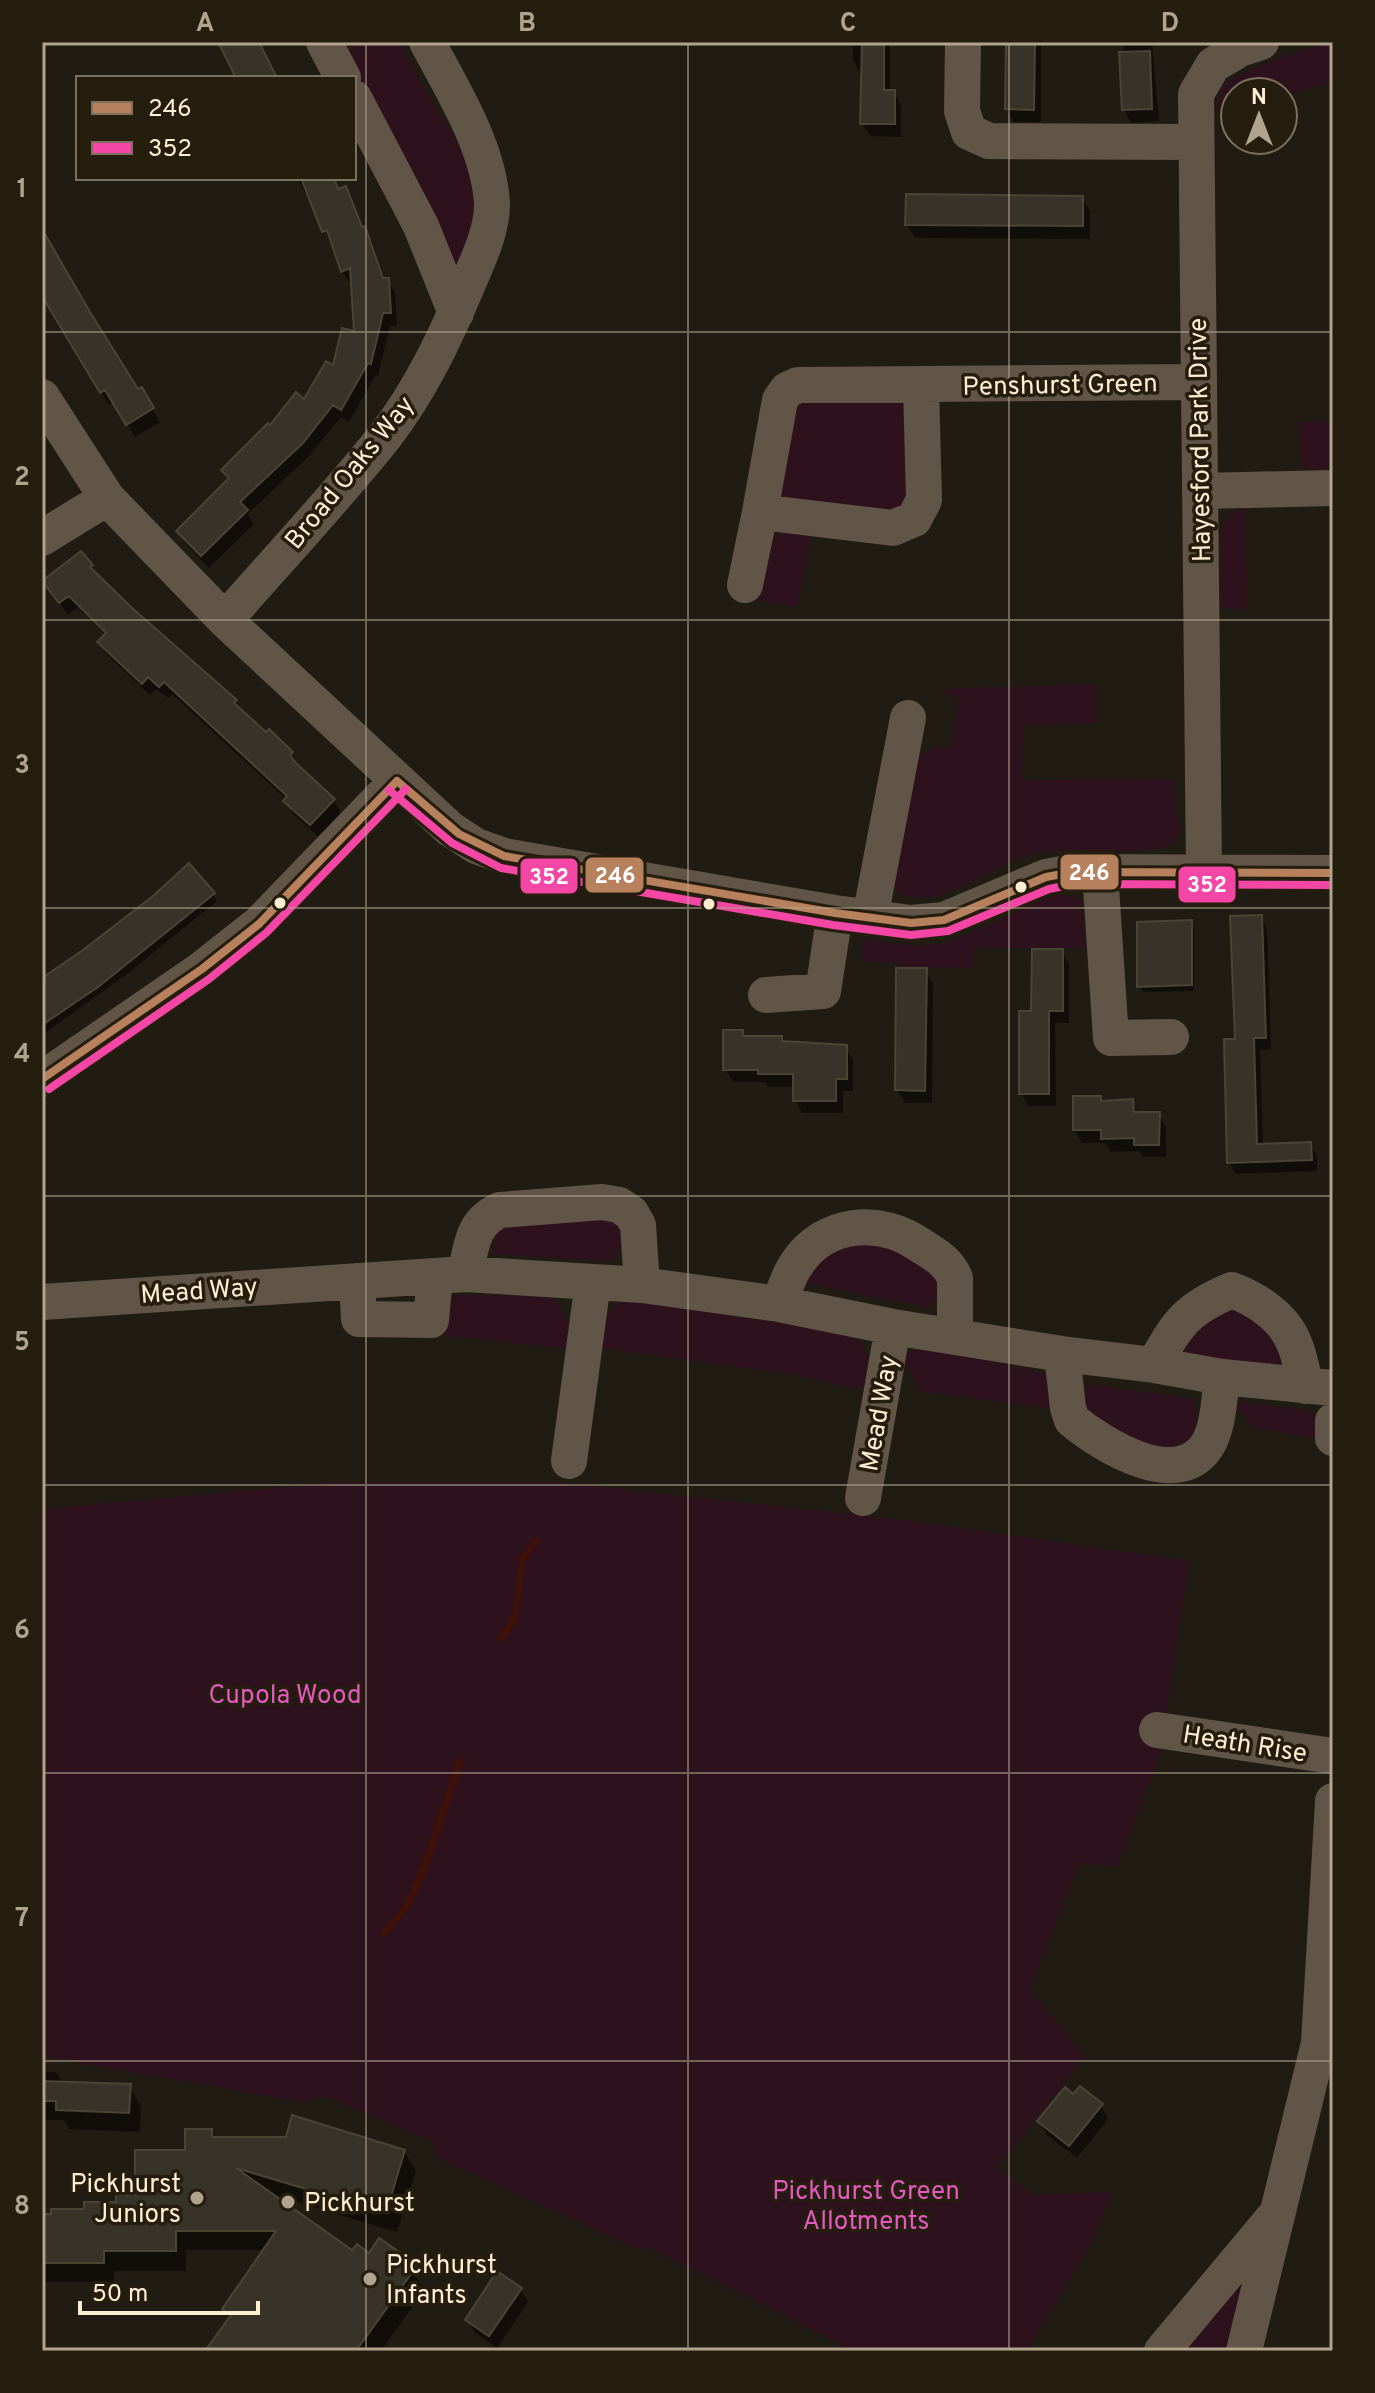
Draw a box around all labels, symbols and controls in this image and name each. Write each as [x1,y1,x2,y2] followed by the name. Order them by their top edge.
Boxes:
[196,8,214,41] text: A
[518,8,536,41] text: B
[840,8,856,41] text: C
[1161,8,1179,41] text: D
[76,76,356,180] legend
[1219,76,1299,156] north arrow
[1251,85,1267,112] text: N
[148,95,192,125] text: 246
[148,135,192,165] text: 352
[17,174,27,207] text: 1
[1183,318,1220,562] street label: Hayesford Park Drive
[962,368,1158,405] street label: Penshurst Green
[279,390,423,557] street label: Broad Oaks Way
[14,462,30,495] text: 2
[14,750,30,783] text: 3
[1059,853,1120,891] line badge: 246
[584,856,645,894] line badge: 246
[519,857,579,895] line badge: 352
[1068,861,1110,888] text: 246
[594,864,636,891] text: 246
[529,865,569,892] text: 352
[1177,865,1237,904] line badge: 352
[1187,873,1227,900] text: 352
[1013,879,1029,895] unlabelled marker
[272,895,288,911] unlabelled marker
[701,896,717,912] unlabelled marker
[14,1039,30,1072] text: 4
[139,1272,259,1313] street label: Mead Way
[14,1327,30,1360] text: 5
[854,1353,907,1474] street label: Mead Way
[14,1615,30,1648] text: 6
[208,1680,362,1713] park label: Cupola Wood
[1180,1719,1309,1772] street label: Heath Rise
[15,1903,29,1936] text: 7
[70,2169,181,2232] place label: Pickhurst Juniors
[772,2176,960,2239] park label: Pickhurst Green Allotments
[304,2188,415,2221] place label: Pickhurst
[188,2189,206,2207] marker: Pickhurst Juniors
[14,2191,30,2224] text: 8
[279,2193,297,2211] marker: Pickhurst
[386,2250,497,2313] place label: Pickhurst Infants
[80,2265,258,2315] scale bar
[361,2270,379,2288] marker: Pickhurst Infants
[92,2280,148,2310] text: 50 m

